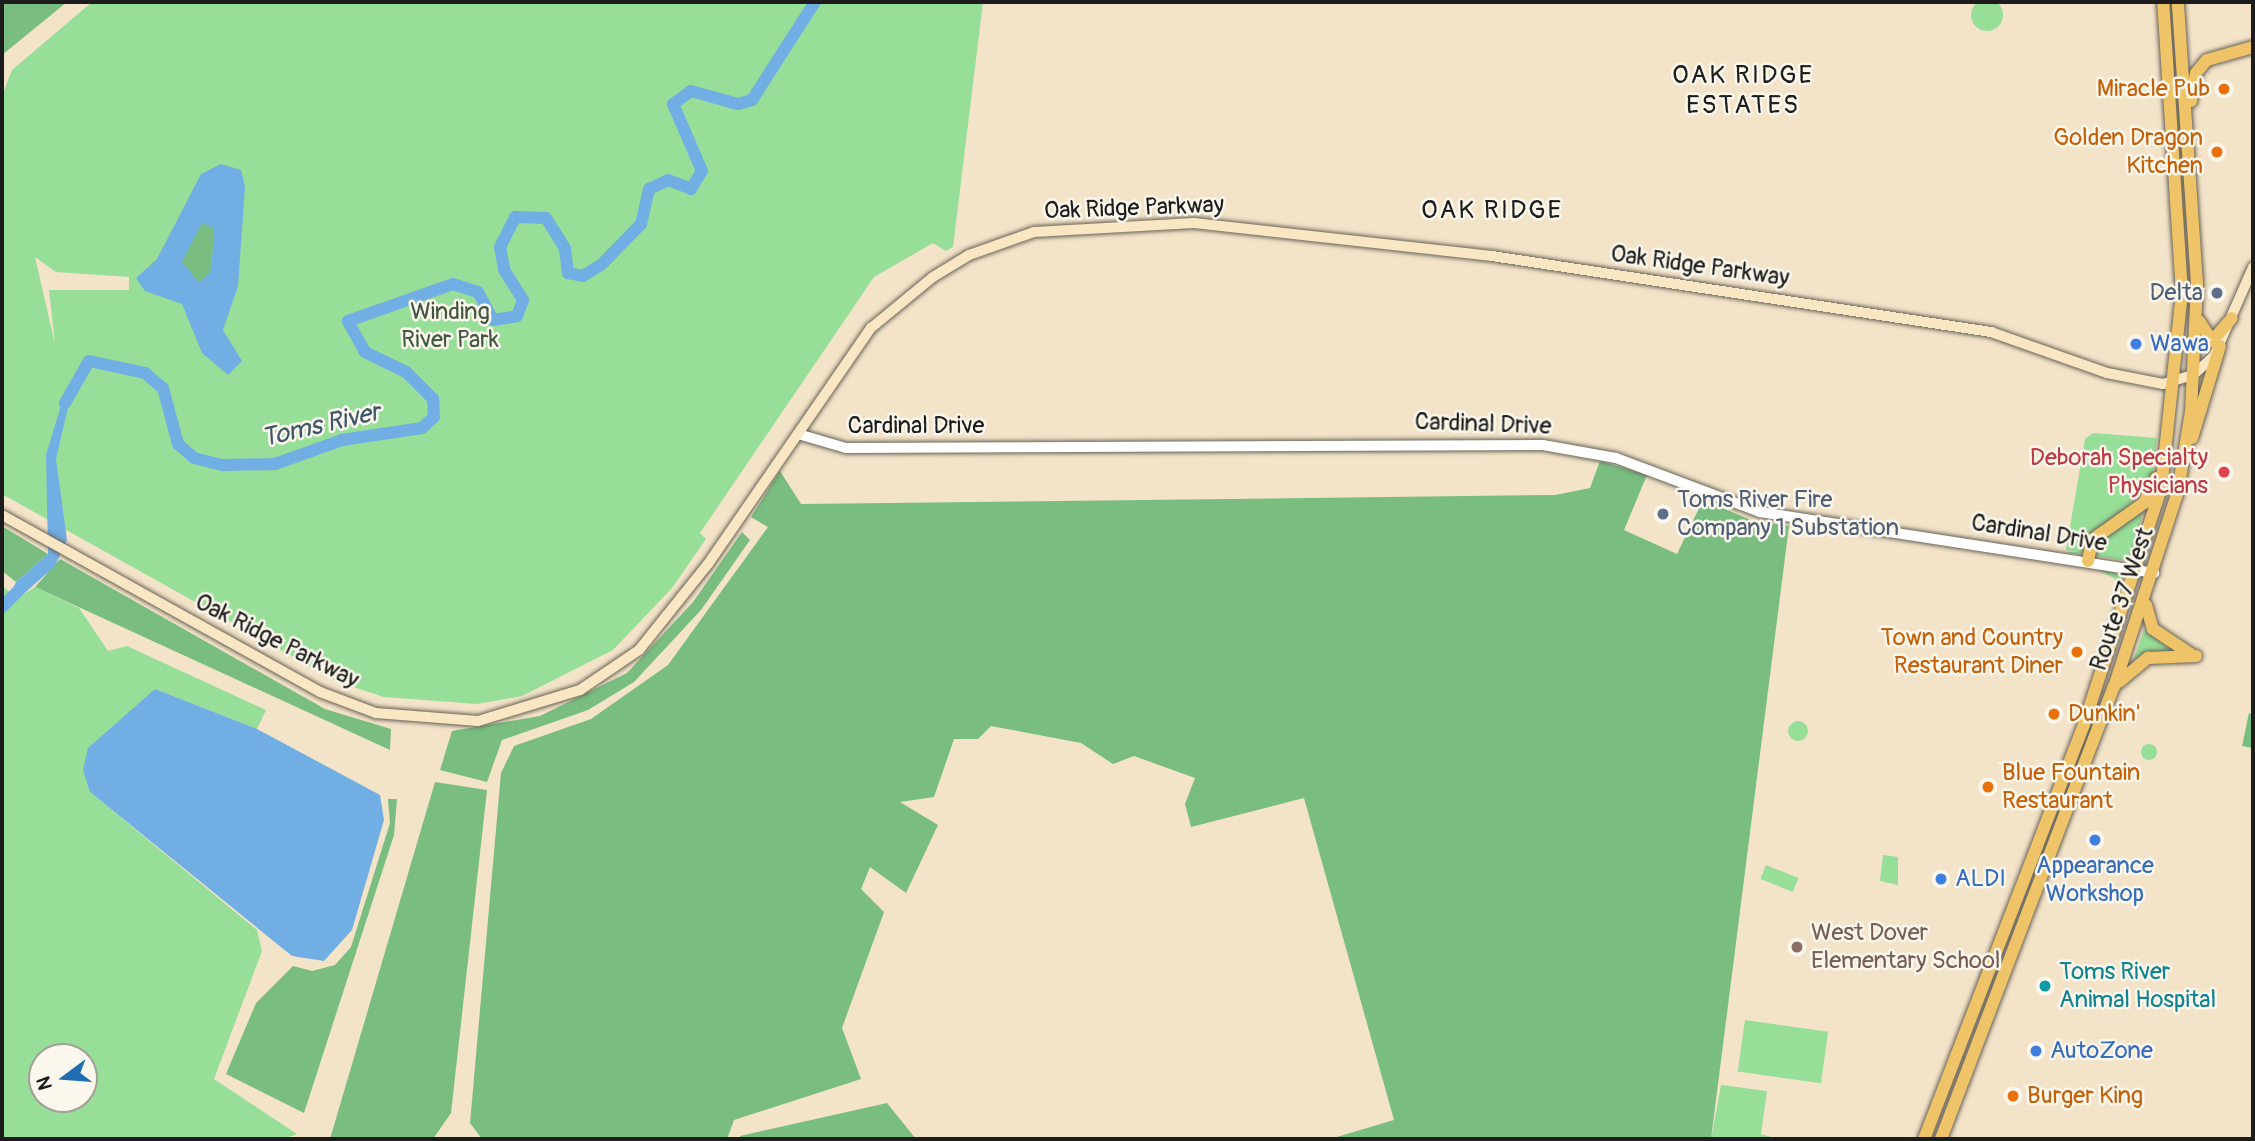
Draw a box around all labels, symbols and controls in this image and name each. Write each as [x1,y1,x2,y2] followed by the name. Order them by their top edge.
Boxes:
[1673,60,1813,122] district label: OAK RIDGE ESTATES
[2097,75,2210,103] place label: Miracle Pub
[2216,81,2232,97] marker: Miracle Pub
[2053,124,2203,180] place label: Golden Dragon Kitchen
[2209,144,2225,160] marker: Golden Dragon Kitchen
[1043,190,1225,226] street label: Oak Ridge Parkway
[1422,195,1562,227] district label: OAK RIDGE
[1609,239,1791,293] street label: Oak Ridge Parkway
[2150,279,2203,307] place label: Delta
[2209,285,2225,301] marker: Delta
[401,298,499,354] park label: Winding River Park
[2150,330,2209,358] place label: Wawa
[2128,336,2144,352] marker: Wawa
[259,397,383,455] water label: Toms River
[1414,407,1552,441] street label: Cardinal Drive
[848,412,984,440] street label: Cardinal Drive
[2030,444,2208,500] place label: Deborah Specialty Physicians
[2214,462,2234,482] marker: Deborah Specialty Physicians
[1677,486,1899,542] place label: Toms River Fire Company 1 Substation
[1655,506,1671,522] marker: Toms River Fire Company 1 Substation
[1969,508,2109,558] street label: Cardinal Drive
[2084,524,2160,674] street label: Route 37 West
[190,587,364,695] street label: Oak Ridge Parkway
[1881,624,2063,680] place label: Town and Country Restaurant Diner
[2069,644,2085,660] marker: Town and Country Restaurant Diner
[2068,700,2141,728] place label: Dunkin'
[2046,706,2062,722] marker: Dunkin'
[2002,759,2140,815] place label: Blue Fountain Restaurant
[1980,779,1996,795] marker: Blue Fountain Restaurant
[2087,832,2103,848] marker: Appearance Workshop
[2036,852,2154,908] place label: Appearance Workshop
[1955,865,2006,893] place label: ALDI
[1933,871,1949,887] marker: ALDI
[1811,919,2001,975] place label: West Dover Elementary School
[1789,939,1805,955] marker: West Dover Elementary School
[2059,958,2216,1014] place label: Toms River Animal Hospital
[2037,978,2053,994] marker: Toms River Animal Hospital
[2050,1037,2153,1065] place label: AutoZone
[28,1043,98,1113] north arrow
[2028,1043,2044,1059] marker: AutoZone
[31,1074,58,1093] text: N
[2027,1082,2143,1110] place label: Burger King
[2005,1088,2021,1104] marker: Burger King

